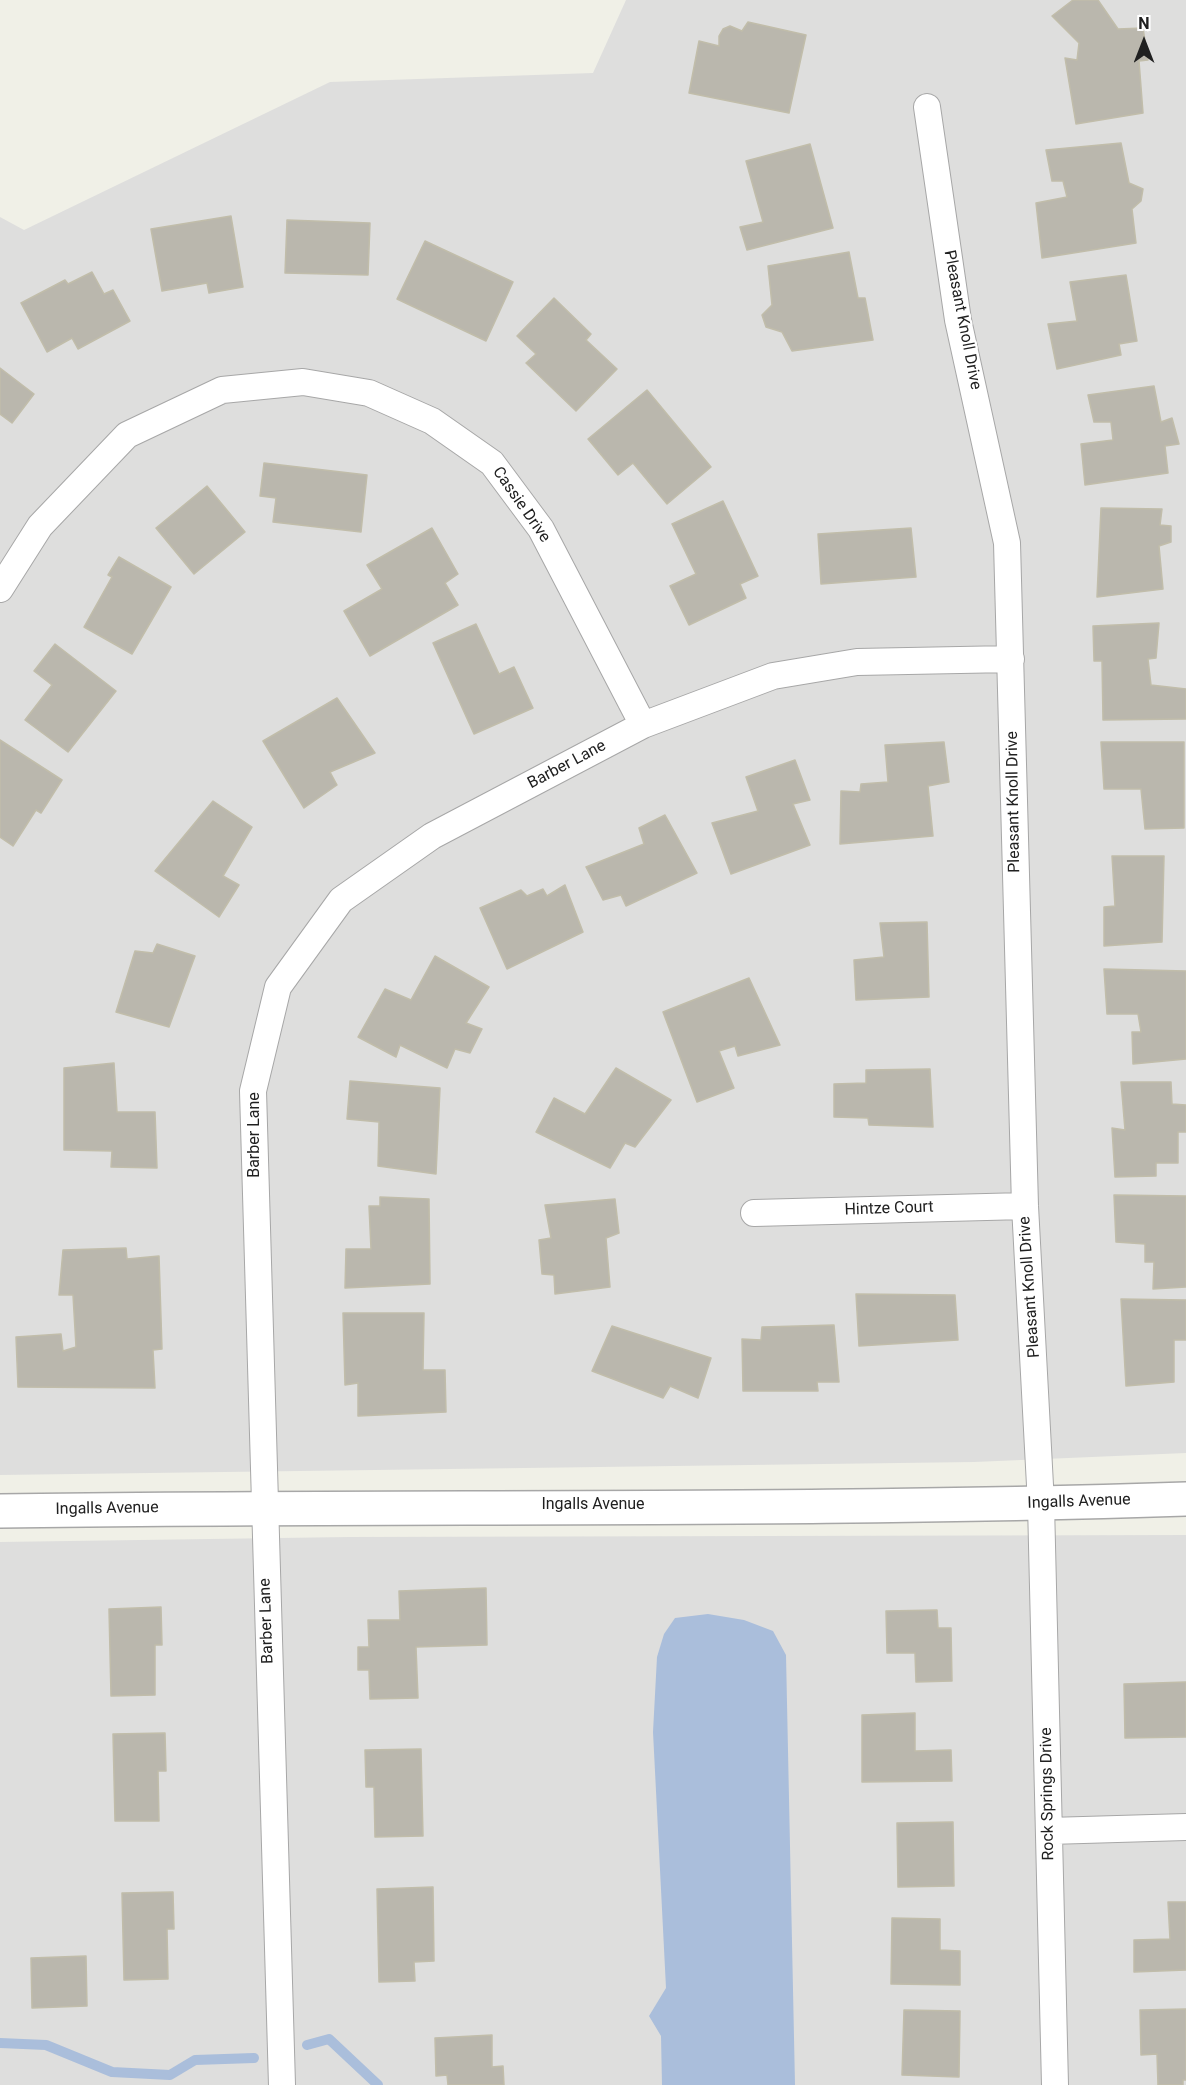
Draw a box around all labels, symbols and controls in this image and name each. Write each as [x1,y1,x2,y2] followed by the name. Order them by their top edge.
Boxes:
[1114,12,1174,72] north arrow
[1138,14,1150,33] text: N
[939,249,985,391] street label: Pleasant Knoll Drive
[488,463,554,547] street label: Cassie Drive
[1003,731,1025,873] street label: Pleasant Knoll Drive
[525,736,609,794] street label: Barber Lane
[245,1092,265,1178] street label: Barber Lane
[844,1198,934,1220] street label: Hintze Court
[1015,1216,1045,1358] street label: Pleasant Knoll Drive
[1027,1491,1131,1513] street label: Ingalls Avenue
[541,1495,645,1515] street label: Ingalls Avenue
[55,1499,159,1519] street label: Ingalls Avenue
[256,1578,278,1664] street label: Barber Lane
[1037,1727,1059,1861] street label: Rock Springs Drive

